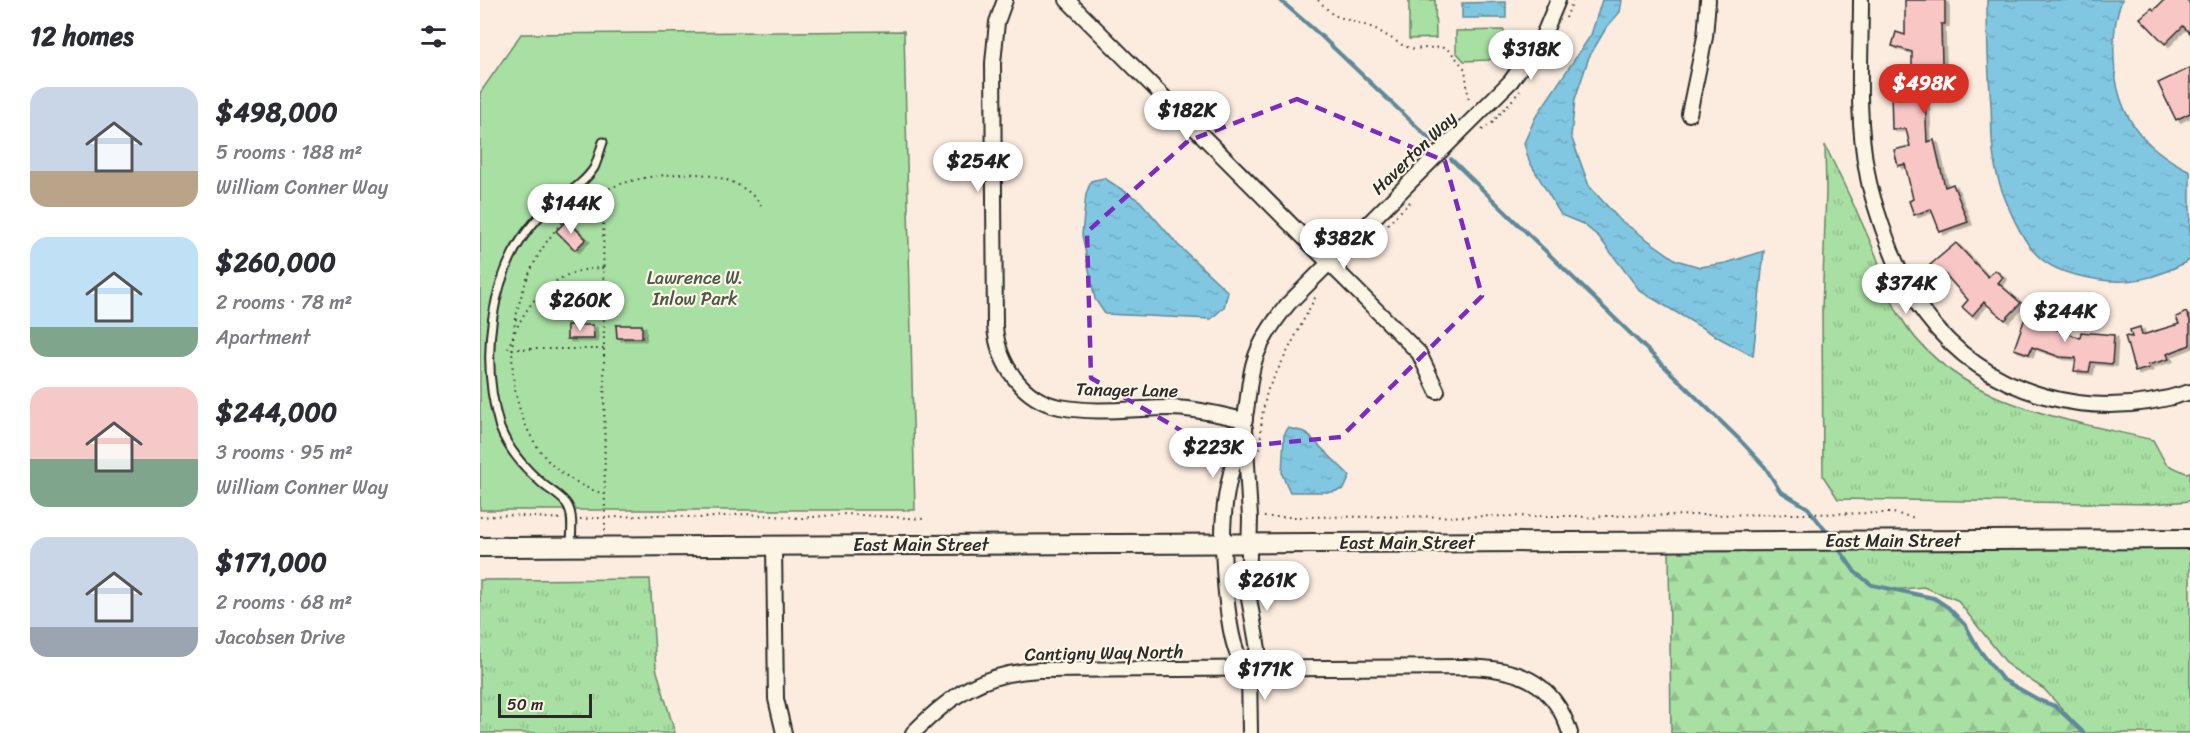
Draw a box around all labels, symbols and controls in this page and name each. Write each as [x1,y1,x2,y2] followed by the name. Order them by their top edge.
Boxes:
[30,13,134,59] text: 12 homes
[417,20,450,53] icon: filters
[1489,30,1573,81] pin: $318K
[1502,32,1560,67] text: $318K
[1882,64,1966,115] pin: $498K
[1893,66,1955,101] text: $498K
[216,89,338,135] text: $498,000
[1145,91,1229,142] pin: $182K
[1158,93,1216,128] text: $182K
[1363,103,1465,203] street label: Haverton Way
[78,111,150,183] icon: home
[216,135,362,170] text: 5 rooms · 188 m²
[936,142,1020,193] pin: $254K
[947,144,1009,179] text: $254K
[216,170,388,205] text: William Conner Way
[529,184,613,235] pin: $144K
[541,186,601,221] text: $144K
[1302,219,1386,270] pin: $382K
[1314,221,1374,256] text: $382K
[216,239,336,285] text: $260,000
[78,261,150,333] icon: home
[647,262,743,315] park label: Lawrence W. Inlow Park
[1864,264,1948,315] pin: $374K
[1876,266,1936,301] text: $374K
[538,281,622,332] pin: $260K
[549,283,611,318] text: $260K
[216,285,352,320] text: 2 rooms · 78 m²
[2023,292,2107,343] pin: $244K
[2034,294,2096,329] text: $244K
[216,320,310,355] text: Apartment
[1076,373,1178,407] street label: Tanager Lane
[216,389,337,435] text: $244,000
[78,411,150,483] icon: home
[1171,428,1255,479] pin: $223K
[1183,430,1243,465] text: $223K
[216,435,353,470] text: 3 rooms · 95 m²
[216,470,388,505] text: William Conner Way
[1825,525,1961,557] street label: East Main Street
[1339,527,1475,559] street label: East Main Street
[853,529,989,561] street label: East Main Street
[216,539,327,585] text: $171,000
[78,561,150,633] icon: home
[1225,561,1309,612] pin: $261K
[1238,563,1296,598] text: $261K
[216,585,352,620] text: 2 rooms · 68 m²
[216,620,345,655] text: Jacobsen Drive
[1024,636,1184,670] street label: Cantigny Way North
[1223,650,1307,701] pin: $171K
[1238,652,1292,687] text: $171K
[507,690,543,719] text: 50 m
[498,691,592,718] scale bar

